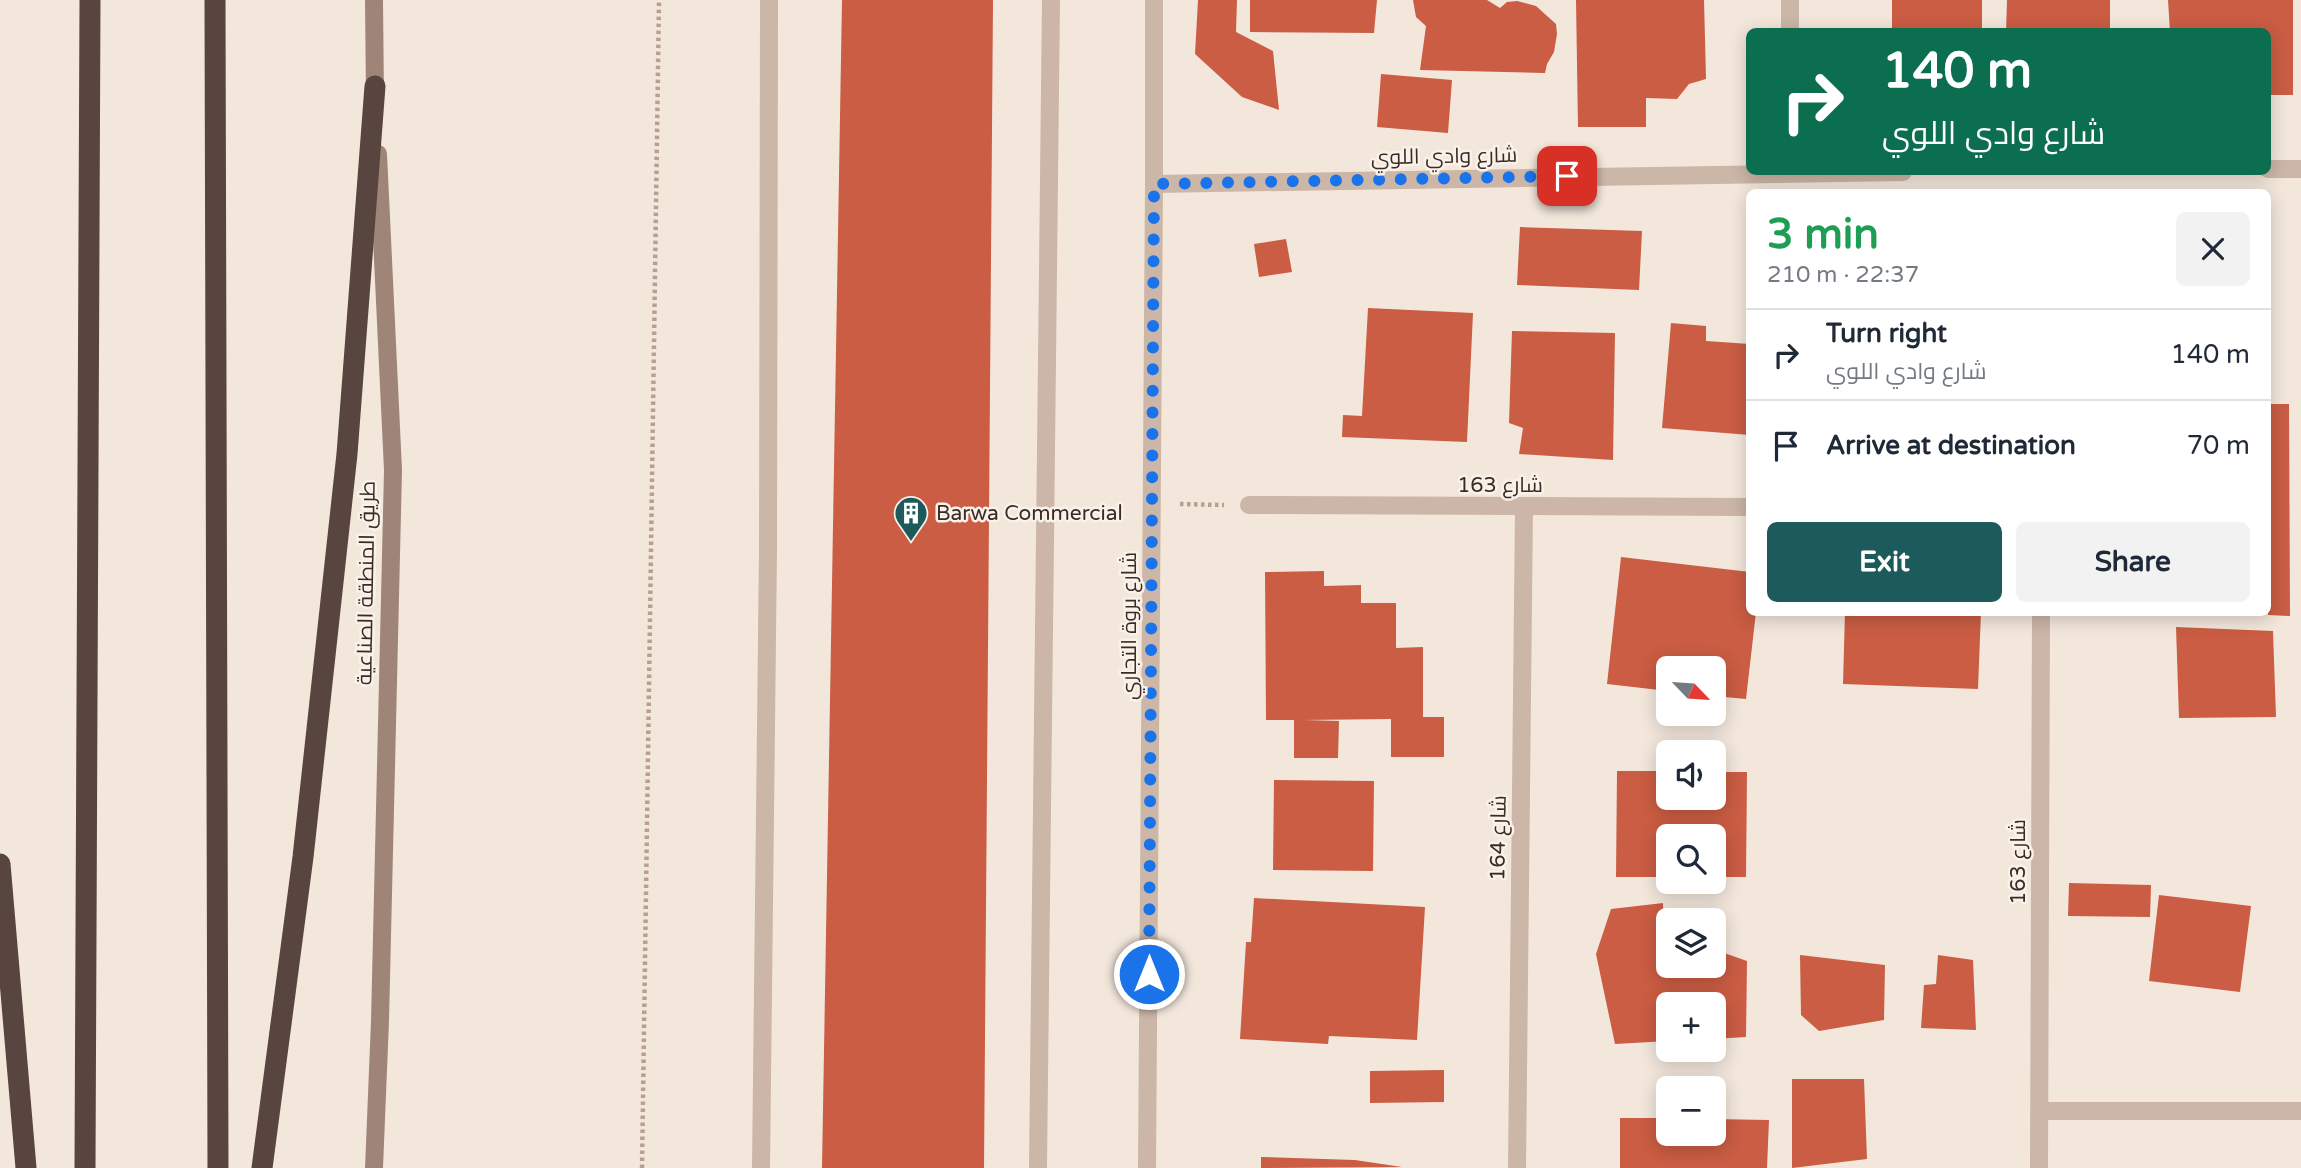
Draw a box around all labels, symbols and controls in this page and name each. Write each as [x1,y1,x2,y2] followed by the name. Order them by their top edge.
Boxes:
[1882,42,2032,101] text: 140 m
[1767,56,1858,147] icon: right
[1882,115,2105,153] text: شارع وادي اللوي
[1371,143,1518,173] street label: شارع وادي اللوي
[1537,146,1597,206] pin
[1548,157,1586,195] icon: arrive
[1767,209,1879,260] text: 3 min
[2176,212,2250,286] button: close
[1767,261,1919,289] text: 210 m · 22:37
[1826,318,1947,349] text: Turn right
[1767,336,1805,374] icon: right
[2170,339,2250,370] text: 140 m
[1826,358,1986,386] text: شارع وادي اللوي
[1767,427,1805,465] icon: arrive
[1826,430,2076,461] text: Arrive at destination
[2187,430,2250,461] text: 70 m
[1457,473,1543,499] street label: شارع 163
[352,481,381,685] street label: طريق المنطقة الصناعية
[892,494,930,543] building icon: Barwa Commercial
[936,501,1123,526] place label: Barwa Commercial
[1767,522,2002,602] button: Exit
[2016,522,2250,602] button: Share
[1117,552,1145,700] street label: شارع بروة التجاري
[1656,656,1726,726] north arrow
[1656,656,1726,1146] map controls
[1656,740,1726,810] button: sound
[1485,795,1513,881] street label: شارع 164
[2006,819,2032,905] street label: شارع 163
[1656,824,1726,894] button: search
[1656,908,1726,978] button: layers
[1112,937,1186,1011] position arrow
[1656,992,1726,1062] button: +
[1656,1076,1726,1146] button: −

